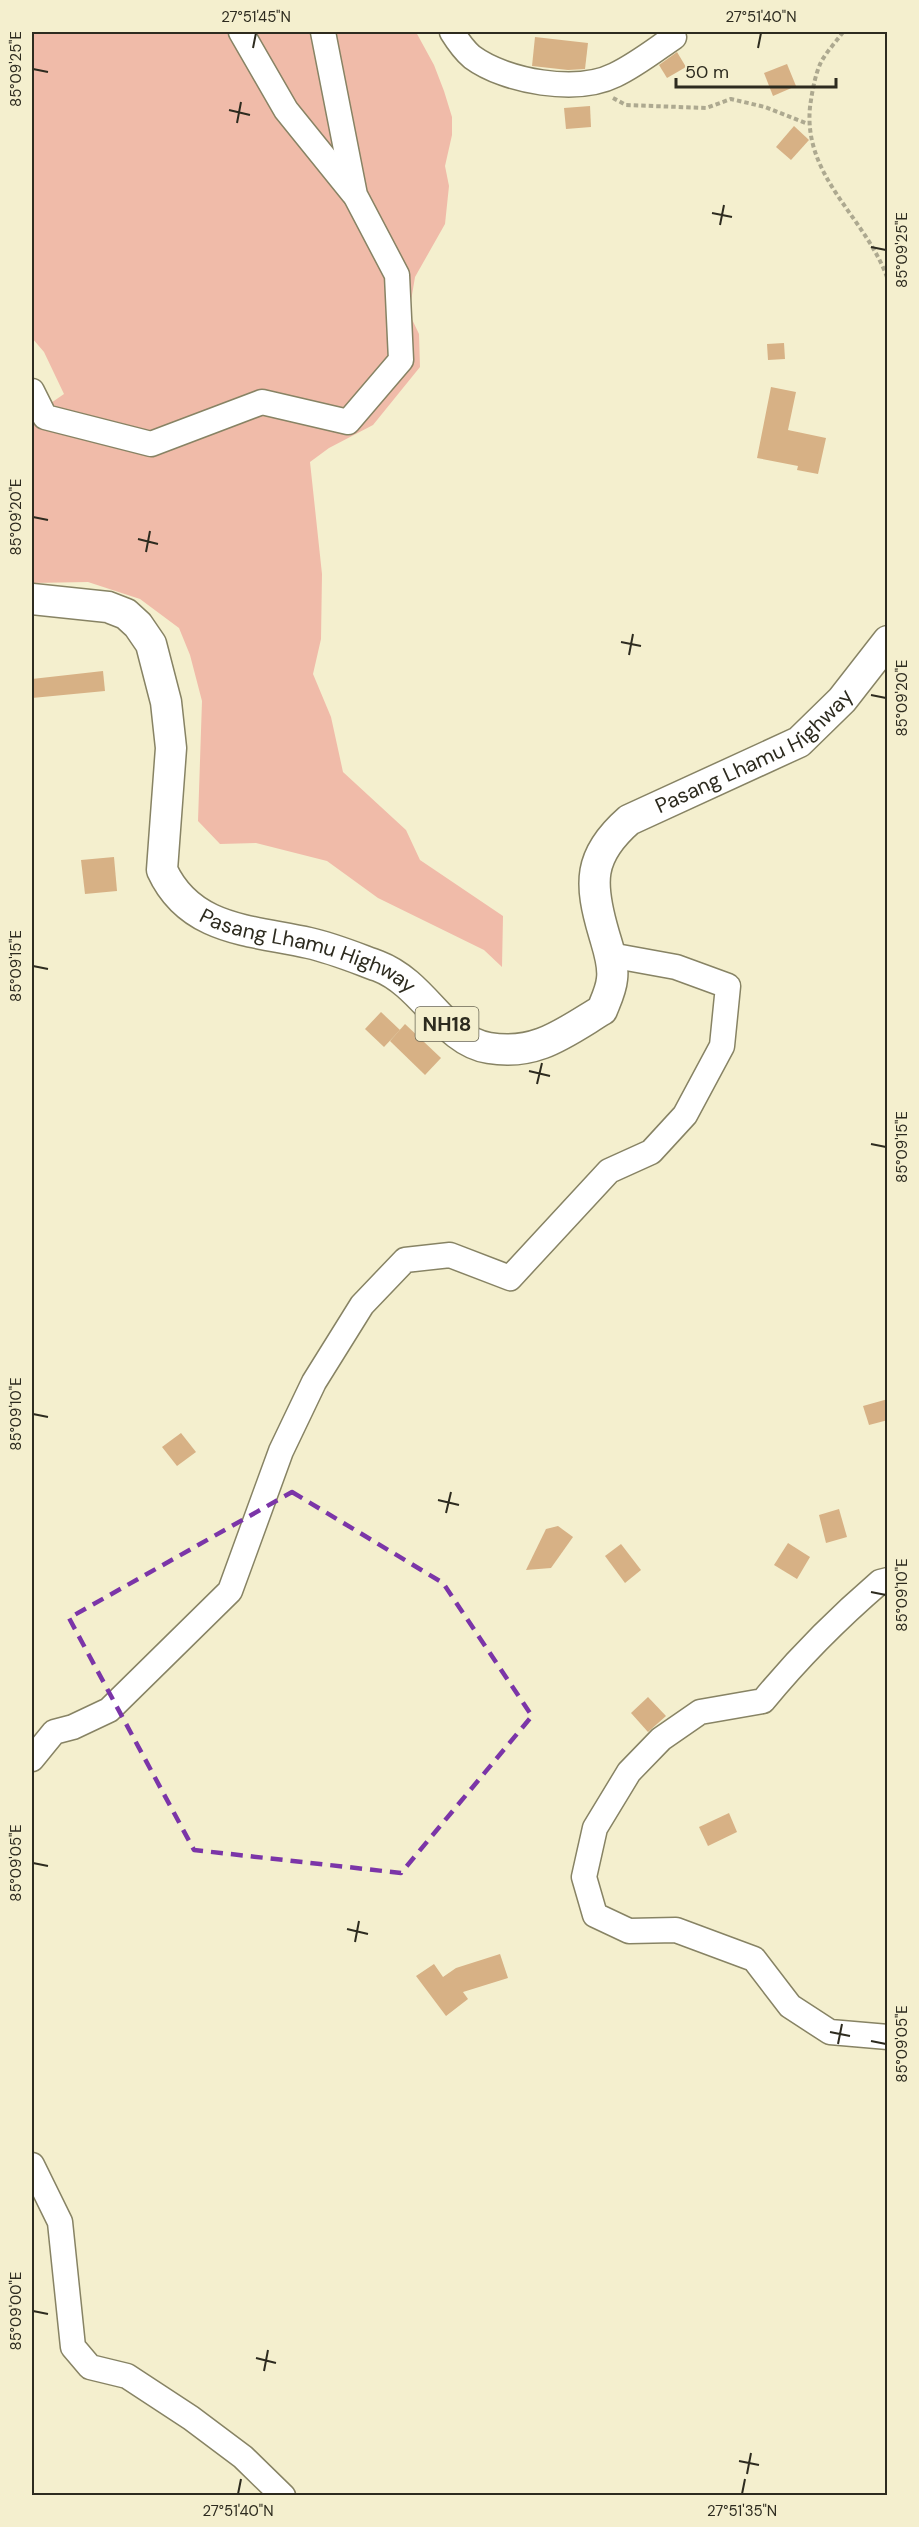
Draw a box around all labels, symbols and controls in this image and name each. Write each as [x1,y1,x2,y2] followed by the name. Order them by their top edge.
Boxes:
[221,7,291,27] text: 27°51'45"N
[725,7,797,27] text: 27°51'40"N
[6,31,26,107] text: 85°09'25"E
[676,51,836,89] scale bar
[685,60,729,84] text: 50 m
[892,212,912,288] text: 85°09'25"E
[6,478,26,556] text: 85°09'20"E
[892,659,912,737] text: 85°09'20"E
[651,683,860,820] street label: Pasang Lhamu Highway
[195,902,422,1000] street label: Pasang Lhamu Highway
[6,930,26,1002] text: 85°09'15"E
[416,1007,478,1041] road number: NH18
[892,1111,912,1183] text: 85°09'15"E
[6,1377,26,1451] text: 85°09'10"E
[892,1558,912,1632] text: 85°09'10"E
[6,1824,26,1902] text: 85°09'05"E
[892,2005,912,2083] text: 85°09'05"E
[6,2272,26,2350] text: 85°09'00"E
[202,2501,274,2521] text: 27°51'40"N
[707,2501,777,2521] text: 27°51'35"N

